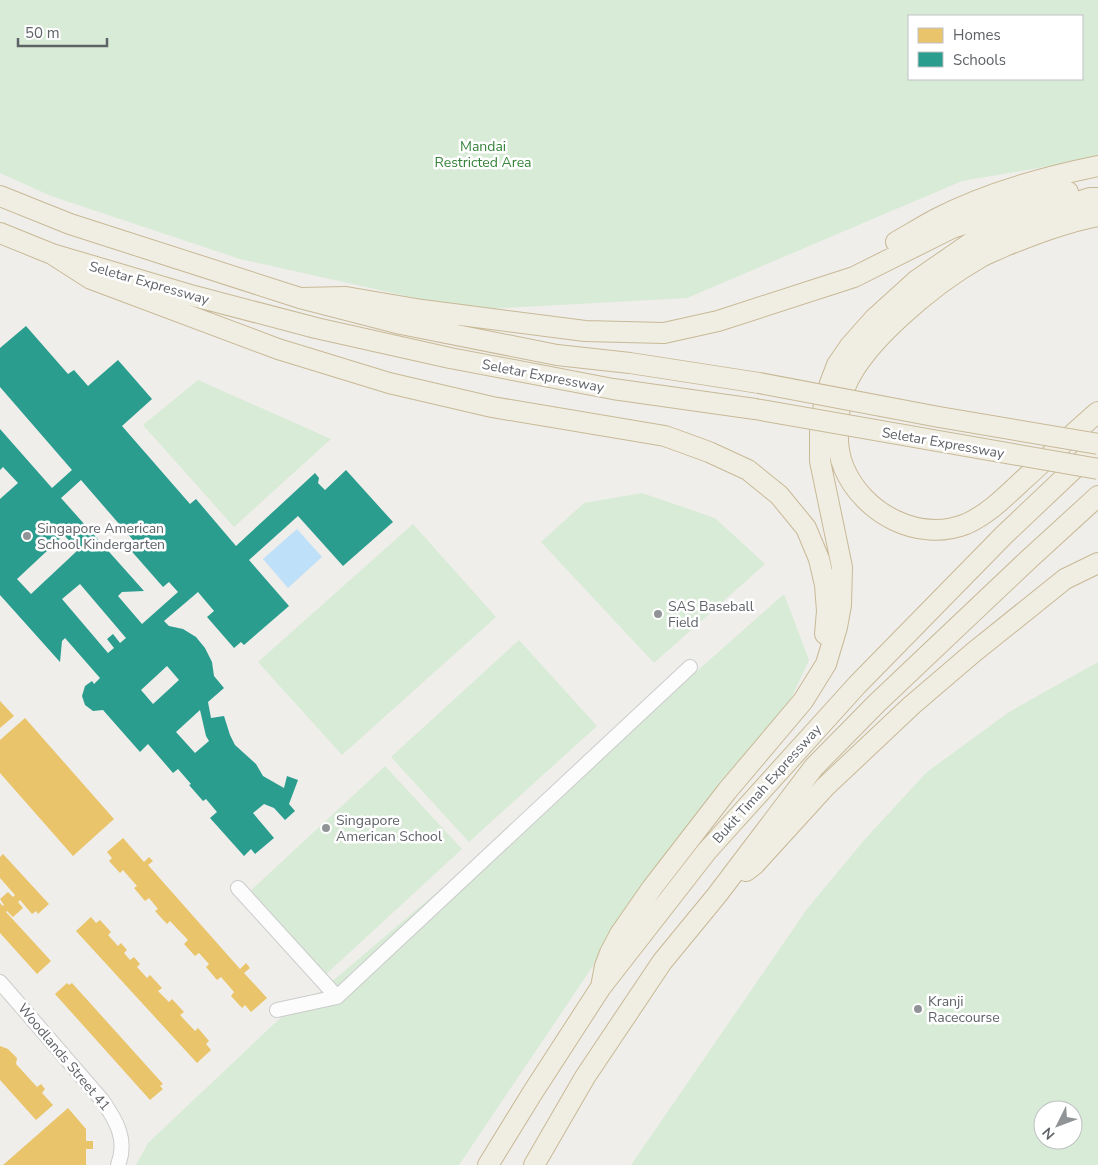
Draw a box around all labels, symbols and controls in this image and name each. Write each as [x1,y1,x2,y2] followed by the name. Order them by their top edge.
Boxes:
[18,15,106,47] scale bar
[908,15,1083,80] legend
[25,23,60,43] text: 50 m
[953,25,1001,45] text: Homes
[953,50,1006,70] text: Schools
[435,137,532,172] park label: Mandai Restricted Area
[87,257,212,309] street label: Seletar Expressway
[480,355,606,397] street label: Seletar Expressway
[880,423,1007,463] street label: Seletar Expressway
[37,519,165,554] place label: Singapore American School Kindergarten
[21,530,33,542] marker: Singapore American School Kindergarten
[668,597,755,632] place label: SAS Baseball Field
[652,608,664,620] marker: SAS Baseball Field
[708,720,826,848] street label: Bukit Timah Expressway
[336,811,443,846] place label: Singapore American School
[320,822,332,834] marker: Singapore American School
[928,992,1000,1027] place label: Kranji Racecourse
[13,999,115,1115] street label: Woodlands Street 41
[912,1003,924,1015] marker: Kranji Racecourse
[1033,1100,1083,1150] north arrow
[1038,1123,1059,1144] text: N

